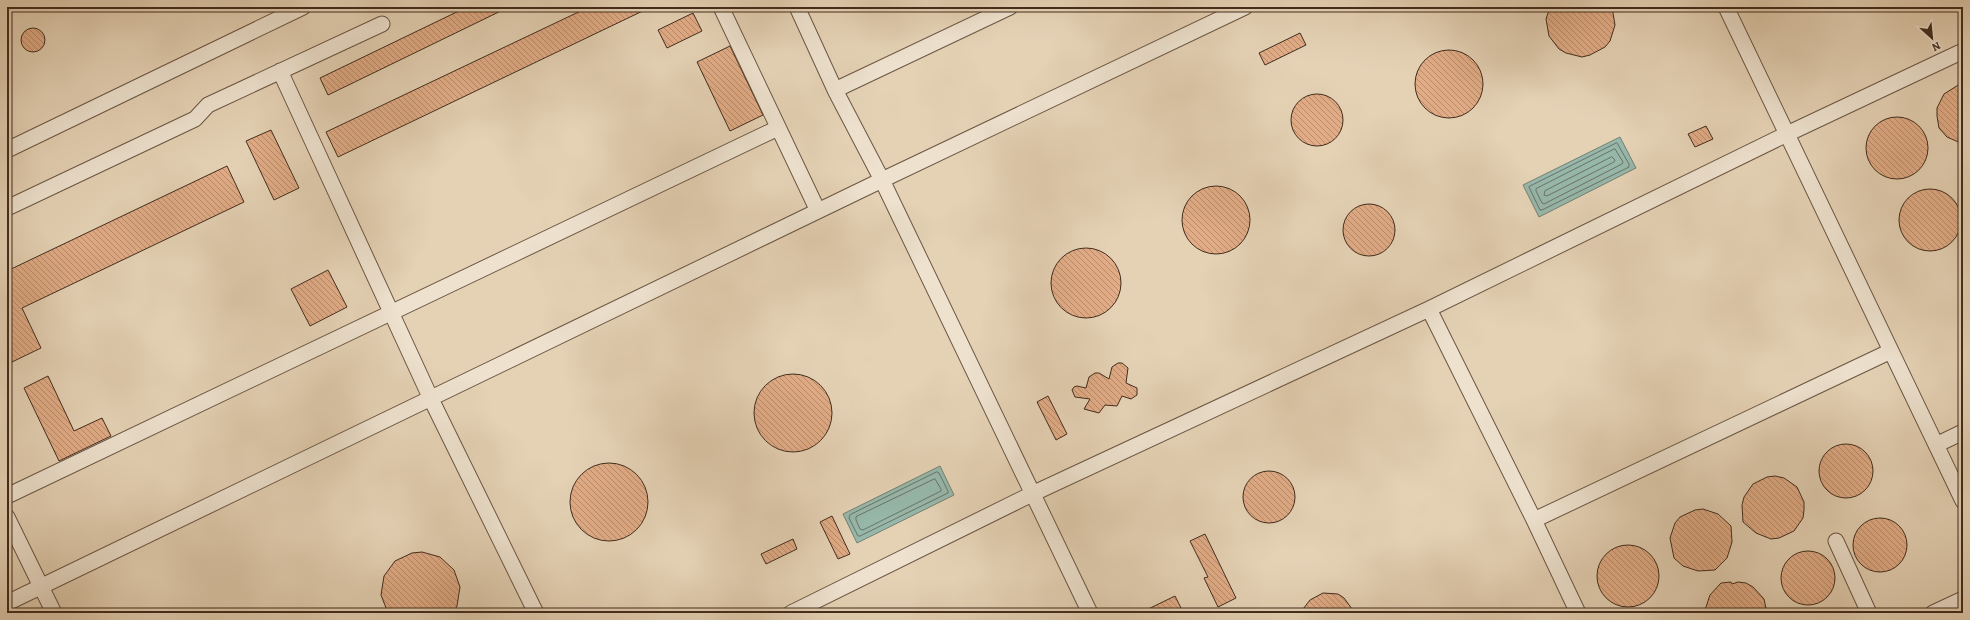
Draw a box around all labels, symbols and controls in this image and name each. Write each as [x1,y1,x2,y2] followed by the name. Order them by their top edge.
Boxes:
[1912,18,1952,58] north arrow
[1929,38,1943,55] text: N

